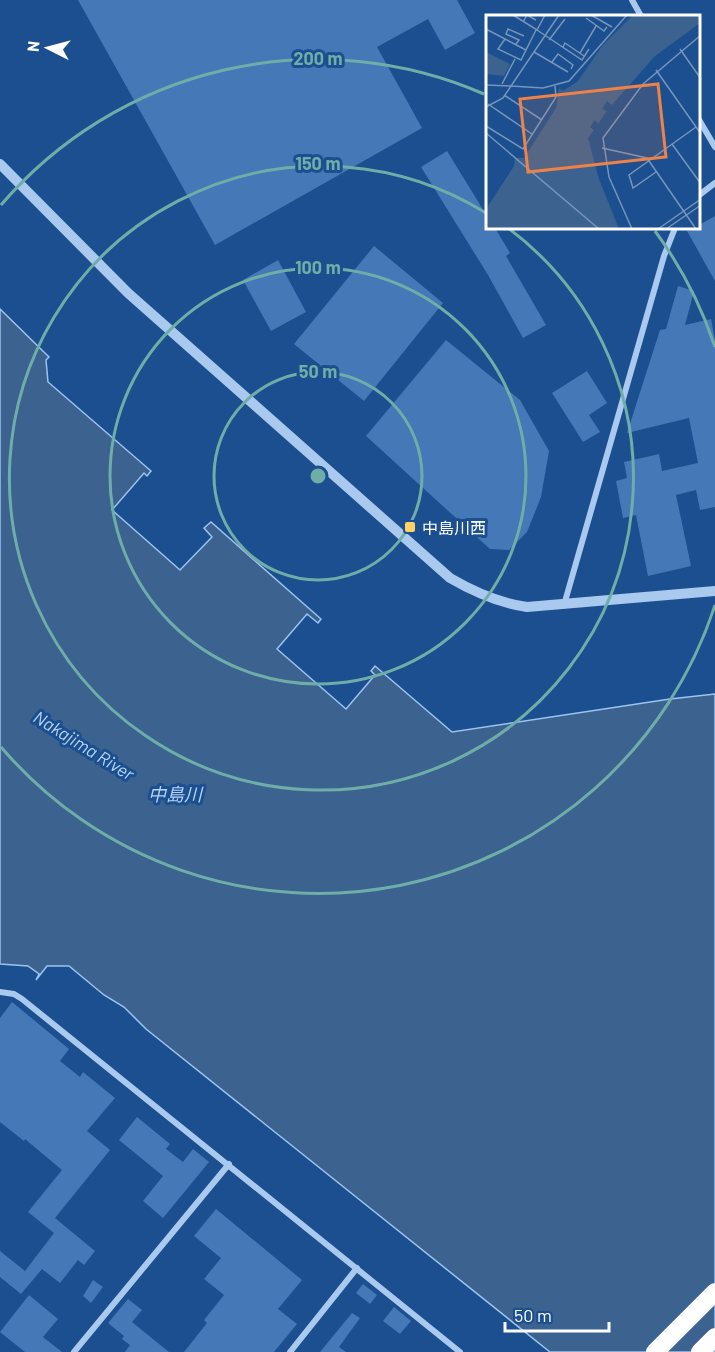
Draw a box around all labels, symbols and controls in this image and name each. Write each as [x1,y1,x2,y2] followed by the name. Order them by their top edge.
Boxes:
[486,15,700,230] inset map
[18,18,78,78] north arrow
[23,40,43,53] text: N
[293,47,343,69] text: 200 m
[296,152,340,174] text: 150 m
[295,256,341,278] text: 100 m
[299,360,337,382] text: 50 m
[308,466,328,486] centre of rings
[422,518,486,537] place label: 中島川西
[403,520,417,534] marker: 中島川西
[30,705,139,785] water label: Nakajima River
[148,783,204,805] water label: 中島川
[505,1295,608,1333] scale bar
[514,1304,552,1326] text: 50 m

